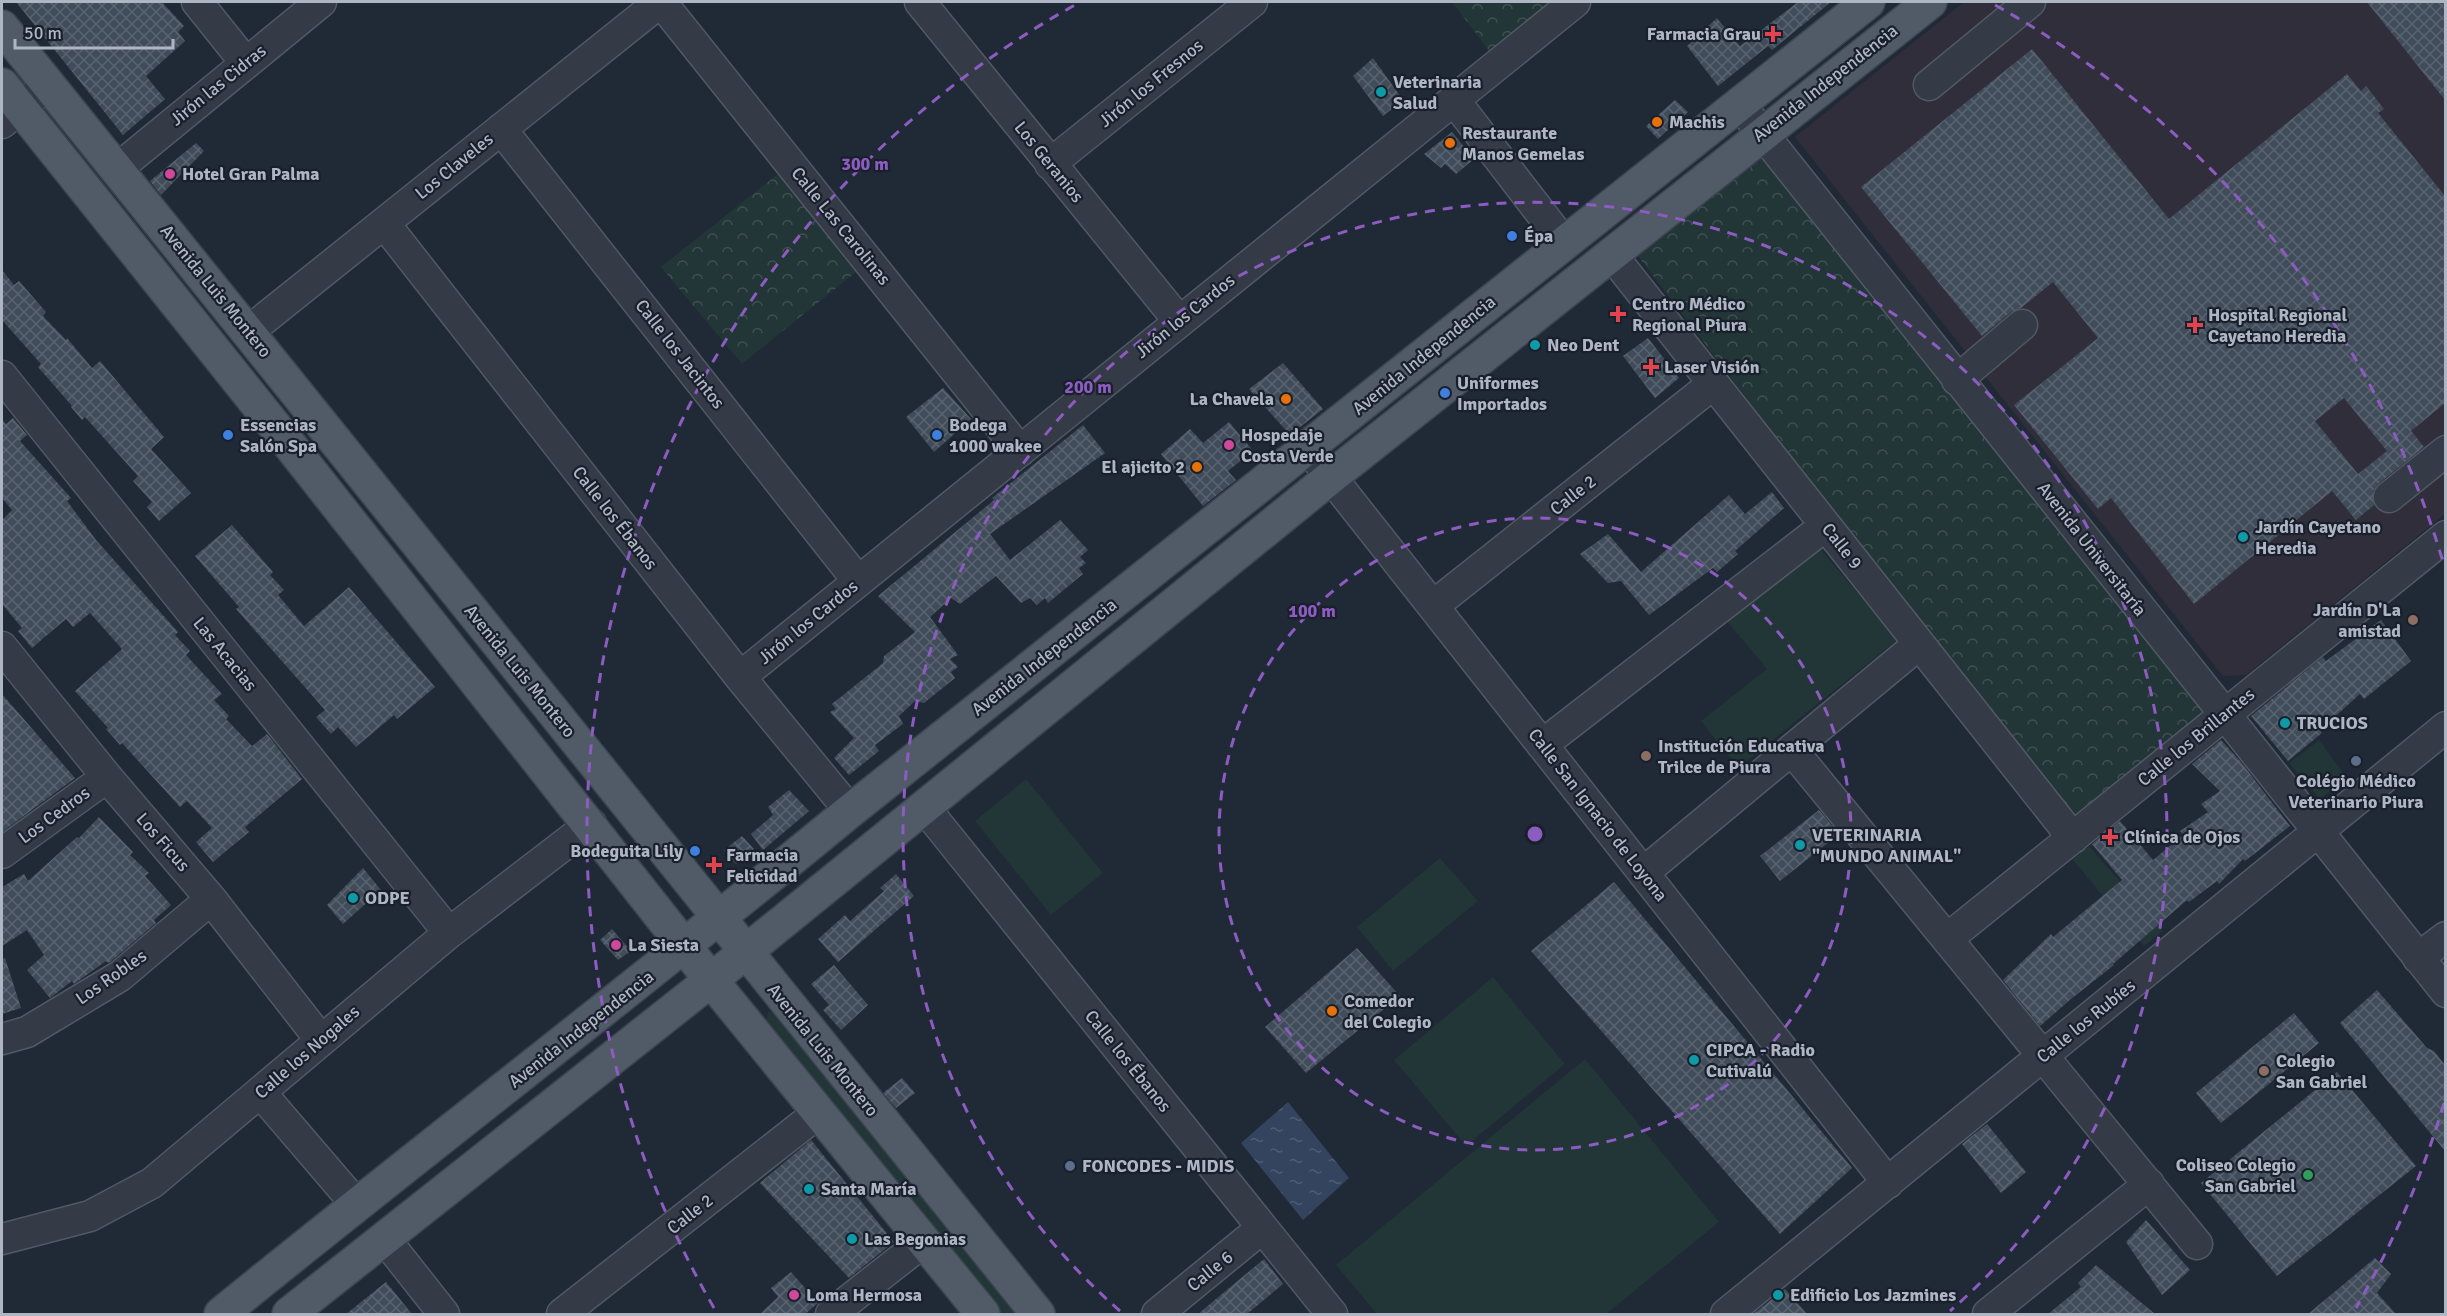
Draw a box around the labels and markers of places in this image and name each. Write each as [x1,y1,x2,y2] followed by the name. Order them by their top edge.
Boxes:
[1647,23,1761,45] place label: Farmacia Grau
[1766,27,1780,41] marker: Farmacia Grau
[1393,71,1482,114] place label: Veterinaria Salud
[1374,85,1388,99] marker: Veterinaria Salud
[1669,111,1725,133] place label: Machis
[1650,115,1664,129] marker: Machis
[1462,122,1585,165] place label: Restaurante Manos Gemelas
[1443,136,1457,150] marker: Restaurante Manos Gemelas
[182,163,320,185] place label: Hotel Gran Palma
[163,167,177,181] marker: Hotel Gran Palma
[1524,225,1553,247] place label: Épa
[1505,229,1519,243] marker: Épa
[1632,293,1747,336] place label: Centro Médico Regional Piura
[2208,304,2347,347] place label: Hospital Regional Cayetano Heredia
[1609,305,1627,323] marker: Centro Médico Regional Piura
[2186,316,2204,334] marker: Hospital Regional Cayetano Heredia
[1547,334,1620,356] place label: Neo Dent
[1528,338,1542,352] marker: Neo Dent
[1664,356,1760,378] place label: Laser Visión
[1642,358,1660,376] marker: Laser Visión
[1457,372,1547,415] place label: Uniformes Importados
[1438,386,1452,400] marker: Uniformes Importados
[1189,388,1274,410] place label: La Chavela
[1279,392,1293,406] marker: La Chavela
[240,414,317,457] place label: Essencias Salón Spa
[949,414,1042,457] place label: Bodega 1000 wakee
[1241,424,1334,467] place label: Hospedaje Costa Verde
[221,428,235,442] marker: Essencias Salón Spa
[930,428,944,442] marker: Bodega 1000 wakee
[1222,438,1236,452] marker: Hospedaje Costa Verde
[1101,456,1185,478] place label: El ajicito 2
[1190,460,1204,474] marker: El ajicito 2
[2255,516,2381,559] place label: Jardín Cayetano Heredia
[2236,530,2250,544] marker: Jardín Cayetano Heredia
[2313,599,2401,642] place label: Jardín D'La amistad
[2406,613,2420,627] marker: Jardín D'La amistad
[2297,712,2368,734] place label: TRUCIOS
[2278,716,2292,730] marker: TRUCIOS
[1658,735,1825,778] place label: Institución Educativa Trilce de Piura
[1639,749,1653,763] marker: Institución Educativa Trilce de Piura
[2349,754,2363,768] marker: Colégio Médico Veterinario Piura
[2289,770,2423,813] place label: Colégio Médico Veterinario Piura
[1525,824,1545,844] centre of rings
[1812,824,1961,867] place label: VETERINARIA "MUNDO ANIMAL"
[2124,826,2240,848] place label: Clínica de Ojos
[2101,828,2119,846] marker: Clínica de Ojos
[1793,838,1807,852] marker: VETERINARIA "MUNDO ANIMAL"
[570,840,683,862] place label: Bodeguita Lily
[688,844,702,858] marker: Bodeguita Lily
[726,844,798,887] place label: Farmacia Felicidad
[707,858,721,872] marker: Farmacia Felicidad
[365,887,410,909] place label: ODPE
[346,891,360,905] marker: ODPE
[628,934,699,956] place label: La Siesta
[609,938,623,952] marker: La Siesta
[1344,990,1431,1033] place label: Comedor del Colegio
[1325,1004,1339,1018] marker: Comedor del Colegio
[1706,1039,1815,1082] place label: CIPCA - Radio Cutivalú
[2276,1050,2368,1093] place label: Colegio San Gabriel
[1687,1053,1701,1067] marker: CIPCA - Radio Cutivalú
[2257,1064,2271,1078] marker: Colegio San Gabriel
[2176,1154,2296,1197] place label: Coliseo Colegio San Gabriel
[1082,1155,1234,1177] place label: FONCODES - MIDIS
[1063,1159,1077,1173] marker: FONCODES - MIDIS
[2301,1168,2315,1182] marker: Coliseo Colegio San Gabriel
[821,1178,916,1200] place label: Santa María
[802,1182,816,1196] marker: Santa María
[864,1228,966,1250] place label: Las Begonias
[845,1232,859,1246] marker: Las Begonias
[806,1284,922,1306] place label: Loma Hermosa
[1790,1284,1956,1306] place label: Edificio Los Jazmines
[787,1288,801,1302] marker: Loma Hermosa
[1771,1288,1785,1302] marker: Edificio Los Jazmines

